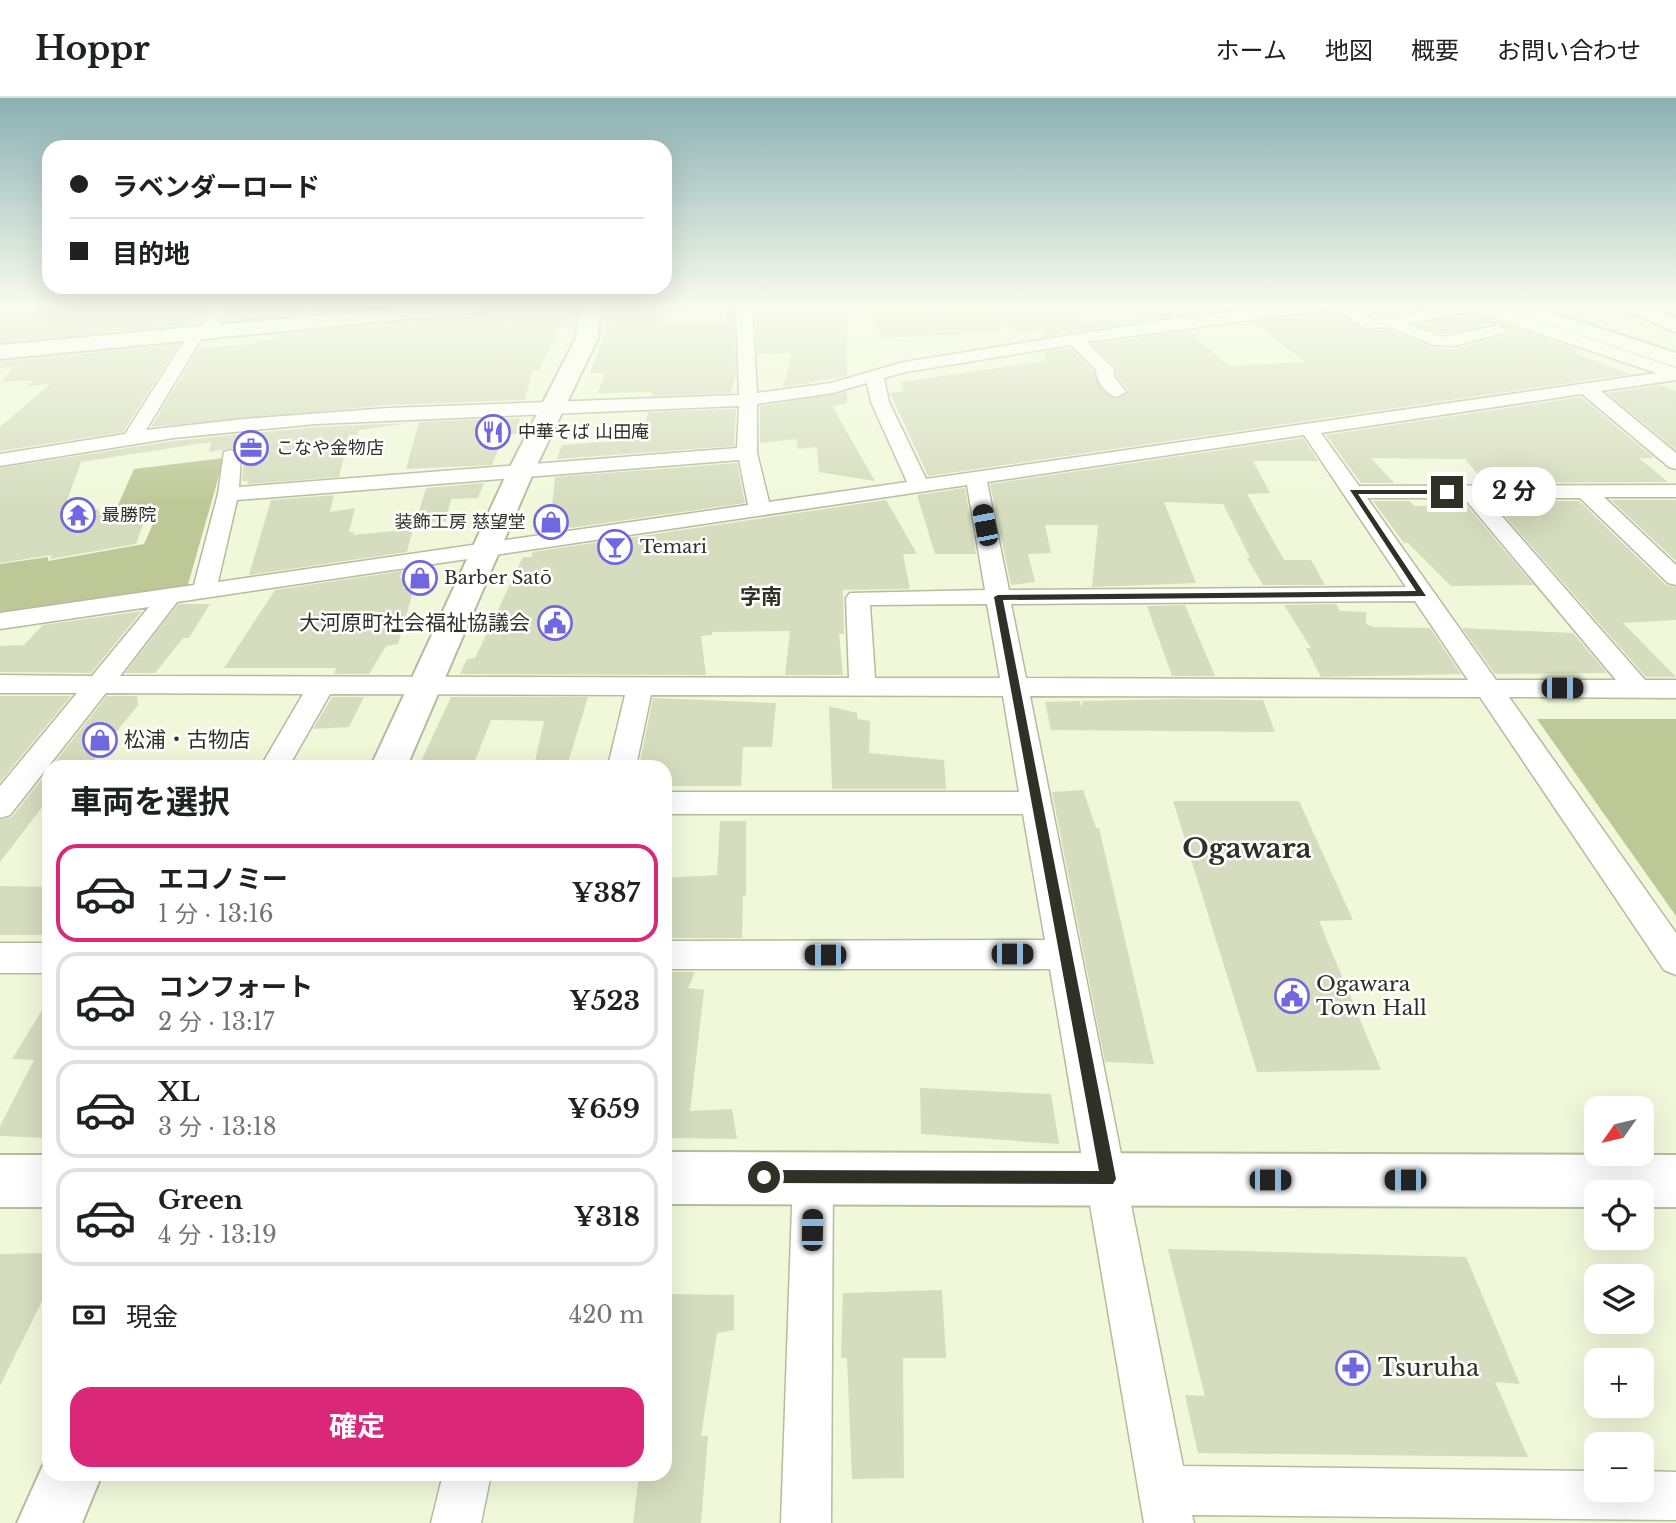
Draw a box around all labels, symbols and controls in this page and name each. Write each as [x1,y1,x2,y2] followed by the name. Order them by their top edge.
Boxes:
[35,28,150,69] text: Hoppr
[1216,36,1287,65] text: ホーム
[1325,36,1373,65] text: 地図
[1411,36,1459,65] text: 概要
[1497,36,1641,65] text: お問い合わせ
[112,171,320,203] text: ラベンダーロード
[112,238,190,270] text: 目的地
[474,413,512,451] restaurant icon: 中華そば 山田庵
[518,421,649,443] place label: 中華そば 山田庵
[232,429,270,467] office icon: こなや金物店
[276,437,384,459] place label: こなや金物店
[1472,468,1556,516] callout: 2 分
[1431,476,1463,508] route end
[1492,477,1536,505] text: 2 分
[59,496,97,534] temple icon: 最勝院
[971,502,1000,548] car
[532,503,570,541] shop icon: 装飾工房 慈望堂
[102,504,156,526] place label: 最勝院
[395,511,526,533] place label: 装飾工房 慈望堂
[596,528,634,566] bar icon: Temari
[640,536,707,558] place label: Temari
[401,559,439,597] shop icon: Barber Satō
[444,567,552,589] place label: Barber Satō
[740,584,782,610] district label: 字南
[536,604,574,642] public building icon: 大河原町社会福祉協議会
[299,610,530,636] place label: 大河原町社会福祉協議会
[1542,678,1584,699] car
[81,721,119,759] shop icon: 松浦・古物店
[124,727,250,753] place label: 松浦・古物店
[70,782,230,822] text: 車両を選択
[1182,831,1312,866] district label: Ogawara
[74,862,137,925] icon: car
[158,863,288,895] text: エコノミー
[571,877,640,909] text: ¥387
[158,900,274,928] text: 1 分 · 13:16
[992,944,1034,965] car
[805,945,847,966] car
[74,970,137,1033] icon: car
[158,971,313,1003] text: コンフォート
[1316,971,1427,1021] place label: Ogawara Town Hall
[1273,977,1311,1015] public building icon: Ogawara Town Hall
[569,985,640,1017] text: ¥523
[158,1008,274,1036] text: 2 分 · 13:17
[158,1076,200,1108] text: XL
[74,1078,137,1141] icon: car
[567,1093,640,1125] text: ¥659
[1584,1096,1654,1166] north arrow
[1584,1096,1654,1502] map controls
[158,1113,277,1141] text: 3 分 · 13:18
[748,1161,780,1193] route start
[1250,1170,1292,1191] car
[1385,1170,1427,1191] car
[1584,1180,1654,1250] button: locate
[158,1184,243,1216] text: Green
[74,1186,137,1249] icon: car
[573,1201,640,1233] text: ¥318
[802,1209,823,1251] car
[158,1221,277,1249] text: 4 分 · 13:19
[1584,1264,1654,1334] button: layers
[70,1296,108,1334] icon: cash
[126,1301,178,1333] text: 現金
[569,1301,644,1329] text: 420 m
[1584,1348,1654,1418] button: +
[1334,1349,1372,1387] pharmacy icon: Tsuruha
[1378,1353,1480,1382] place label: Tsuruha
[70,1387,644,1467] button: 確定
[1584,1432,1654,1502] button: −

